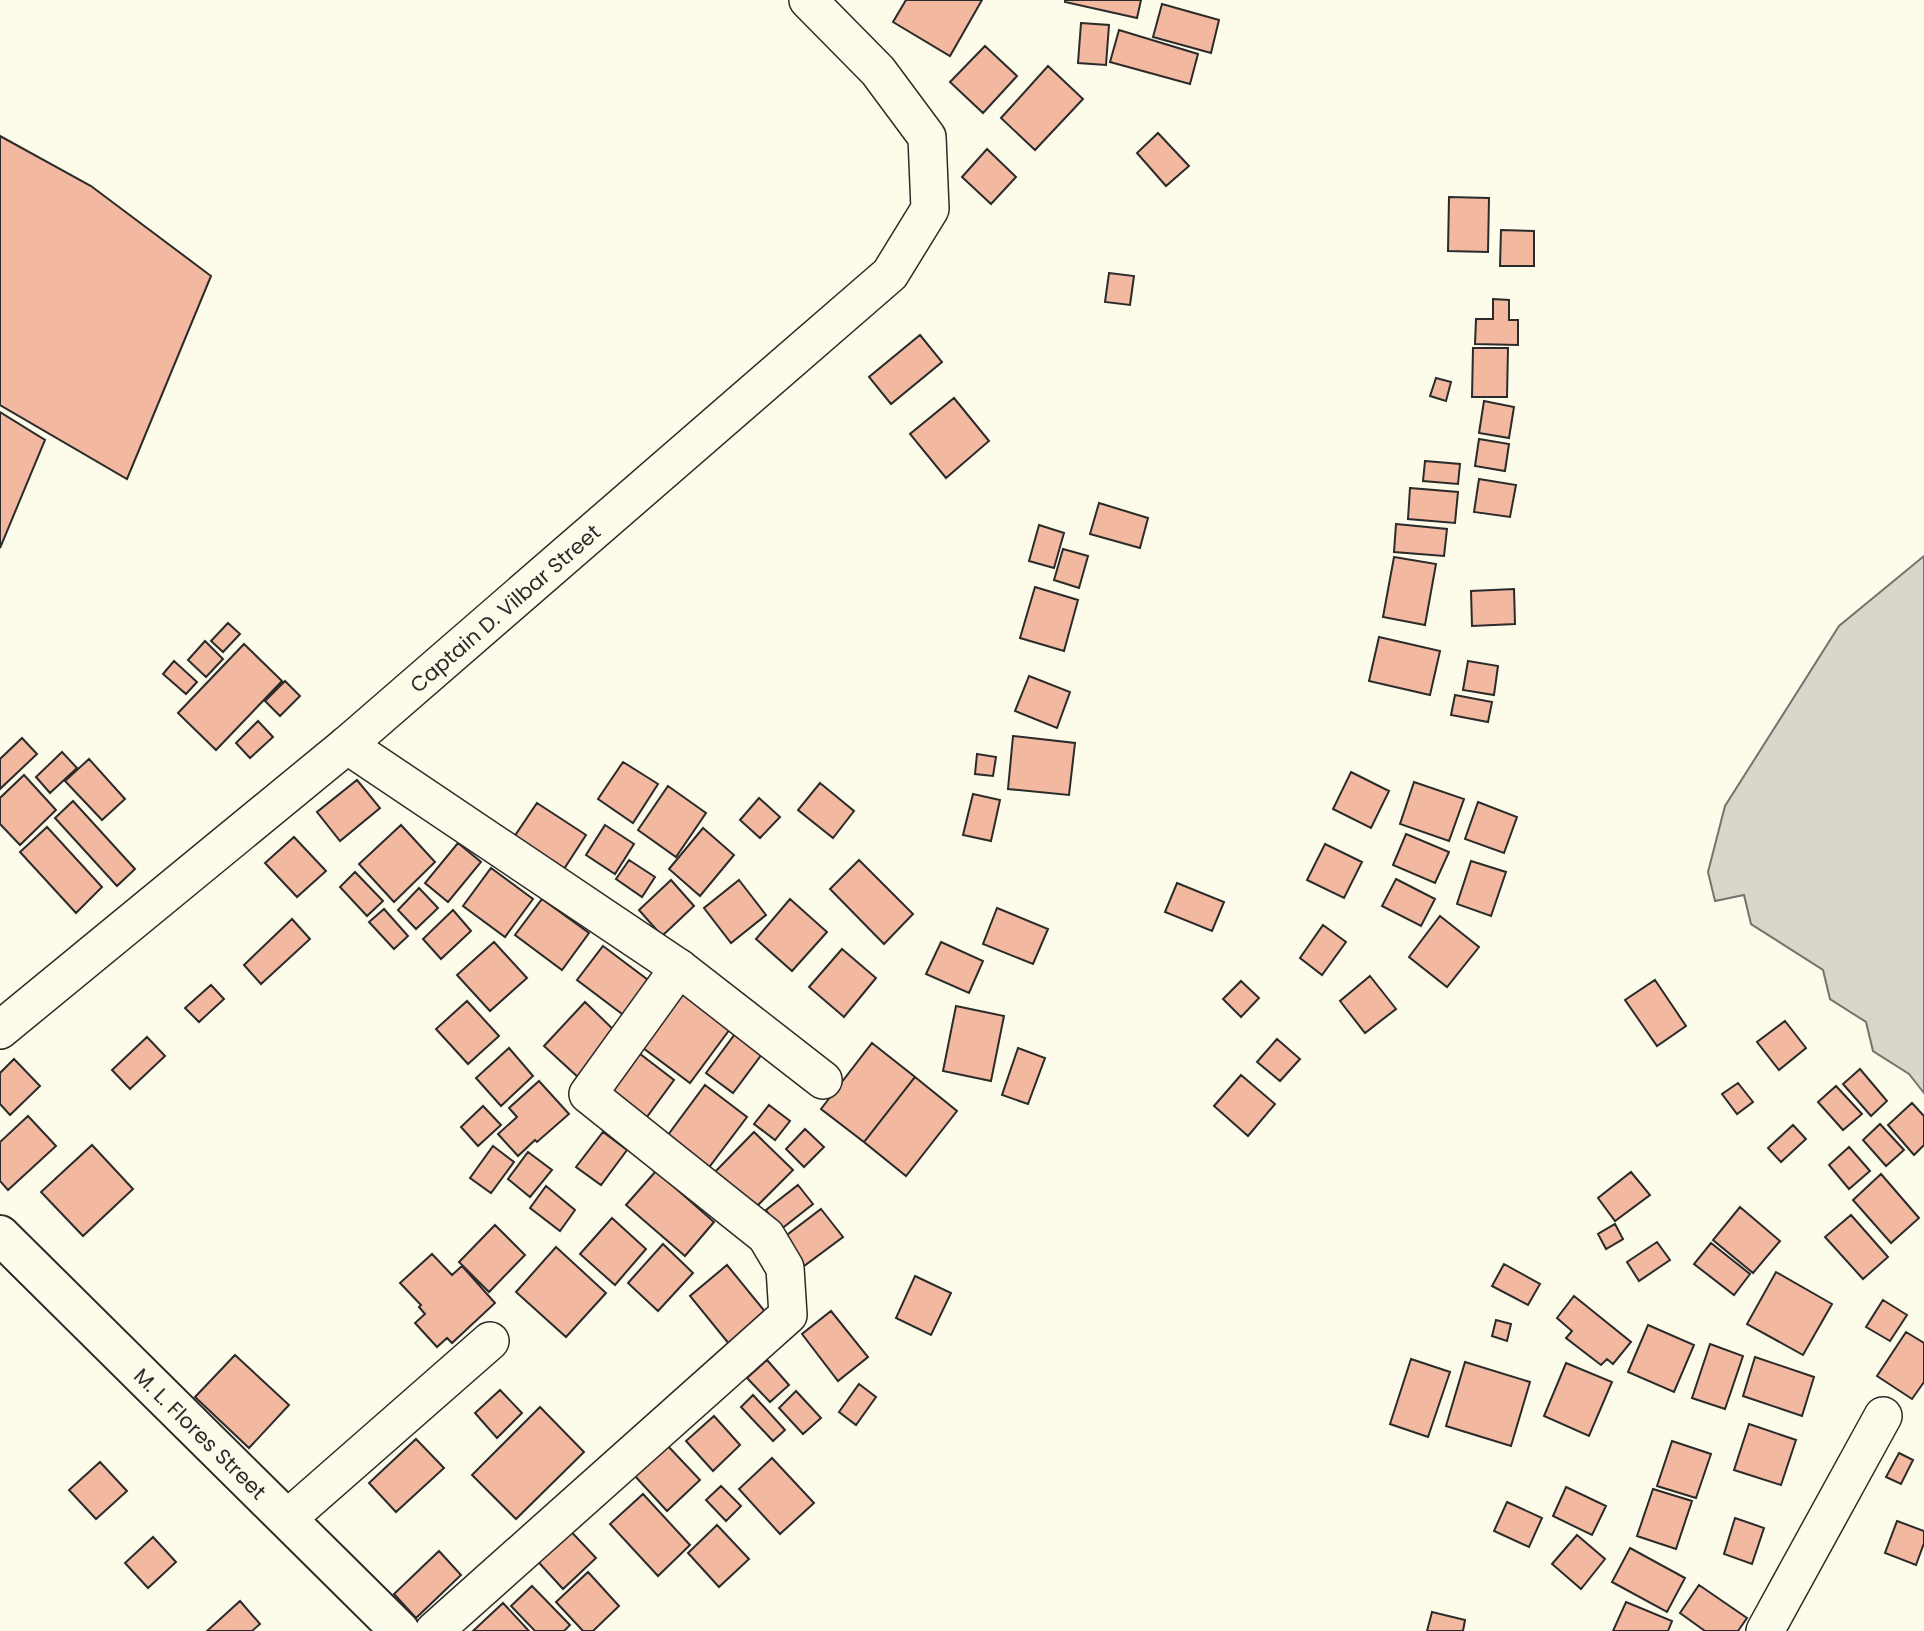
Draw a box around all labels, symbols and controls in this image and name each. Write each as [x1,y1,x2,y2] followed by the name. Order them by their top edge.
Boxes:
[403,517,606,699] street label: Captain D. Vilbar Street
[128,1361,273,1505] street label: M. L. Flores Street

